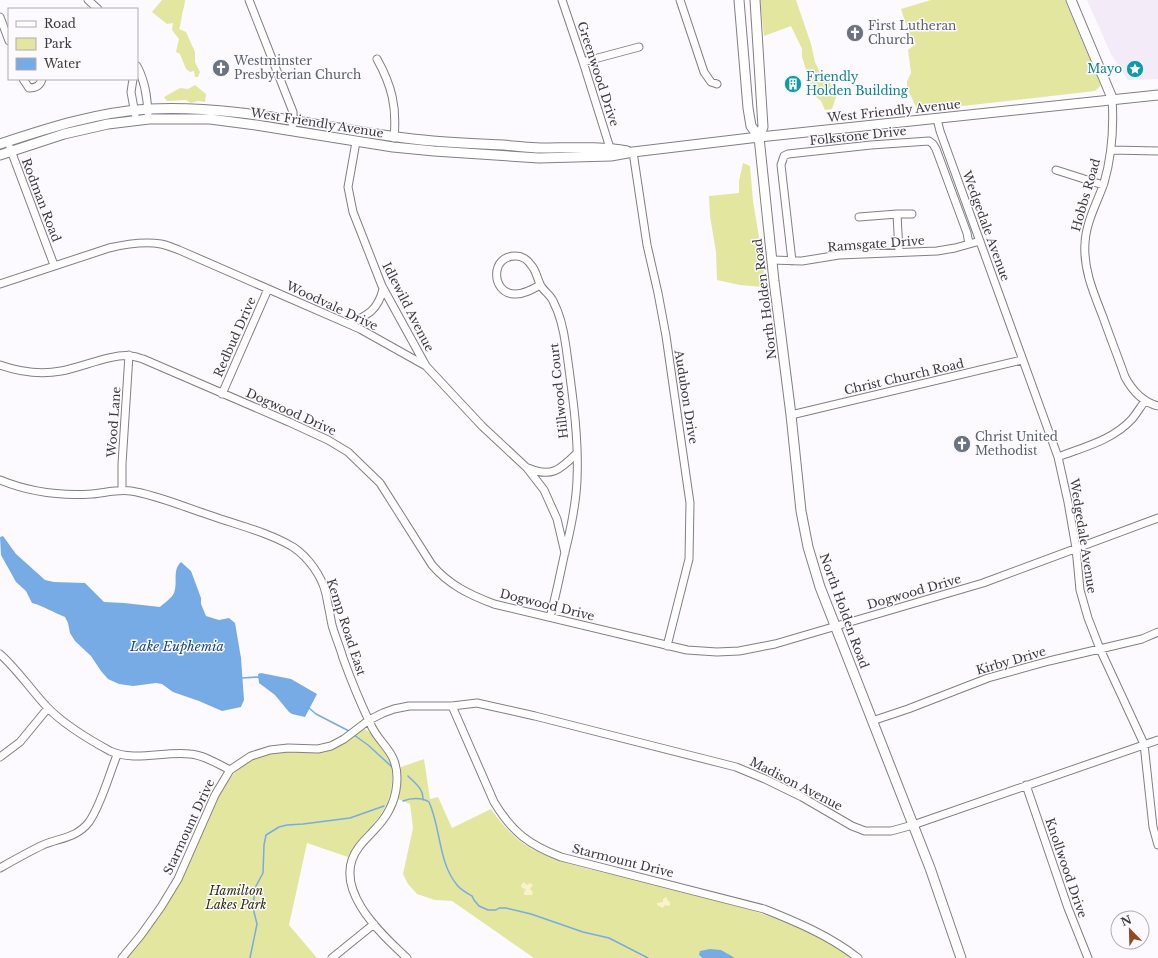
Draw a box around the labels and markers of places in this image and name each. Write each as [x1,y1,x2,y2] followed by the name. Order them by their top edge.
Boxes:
[868,18,956,47] place label: First Lutheran Church
[845,23,865,43] church icon: First Lutheran Church
[233,53,361,82] place label: Westminster Presbyterian Church
[211,58,231,78] church icon: Westminster Presbyterian Church
[1125,59,1145,79] place icon: Mayo
[1087,61,1122,76] place label: Mayo
[806,69,909,98] place label: Friendly Holden Building
[783,74,803,94] building icon: Friendly Holden Building
[975,429,1058,458] place label: Christ United Methodist
[952,434,972,454] church icon: Christ United Methodist

